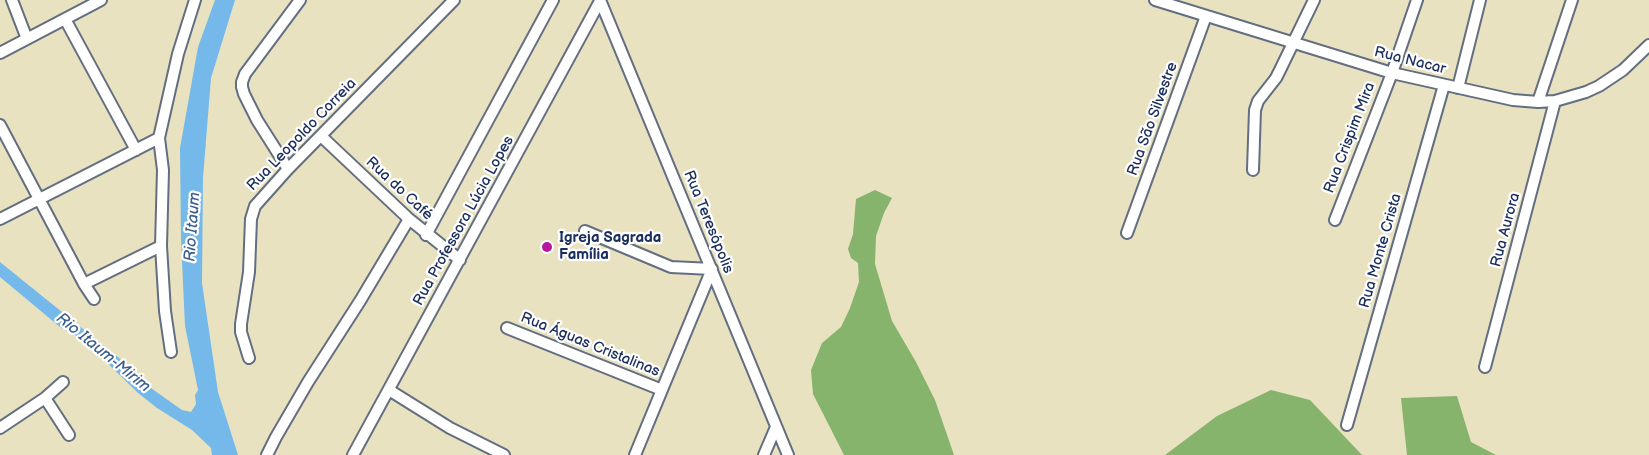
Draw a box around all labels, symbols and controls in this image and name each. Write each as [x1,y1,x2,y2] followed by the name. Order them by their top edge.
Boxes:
[1372,43,1448,79] street label: Rua Nacar
[1124,60,1182,178] street label: Rua São Silvestre
[244,75,360,195] street label: Rua Leopoldo Correia
[1321,80,1379,196] street label: Rua Crispim Mira
[410,133,518,309] street label: Rua Professora Lúcia Lopes
[362,153,436,225] street label: Rua do Café
[679,168,737,276] street label: Rua Teresópolis
[1487,191,1525,269] street label: Rua Aurora
[181,192,205,262] water label: Rio Itaum
[1356,192,1406,310] street label: Rua Monte Crista
[559,229,661,264] place label: Igreja Sagrada Família
[540,240,554,254] marker: Igreja Sagrada Família
[52,309,154,397] water label: Rio Itaum-Mirim
[518,309,662,381] street label: Rua Águas Cristalinas

